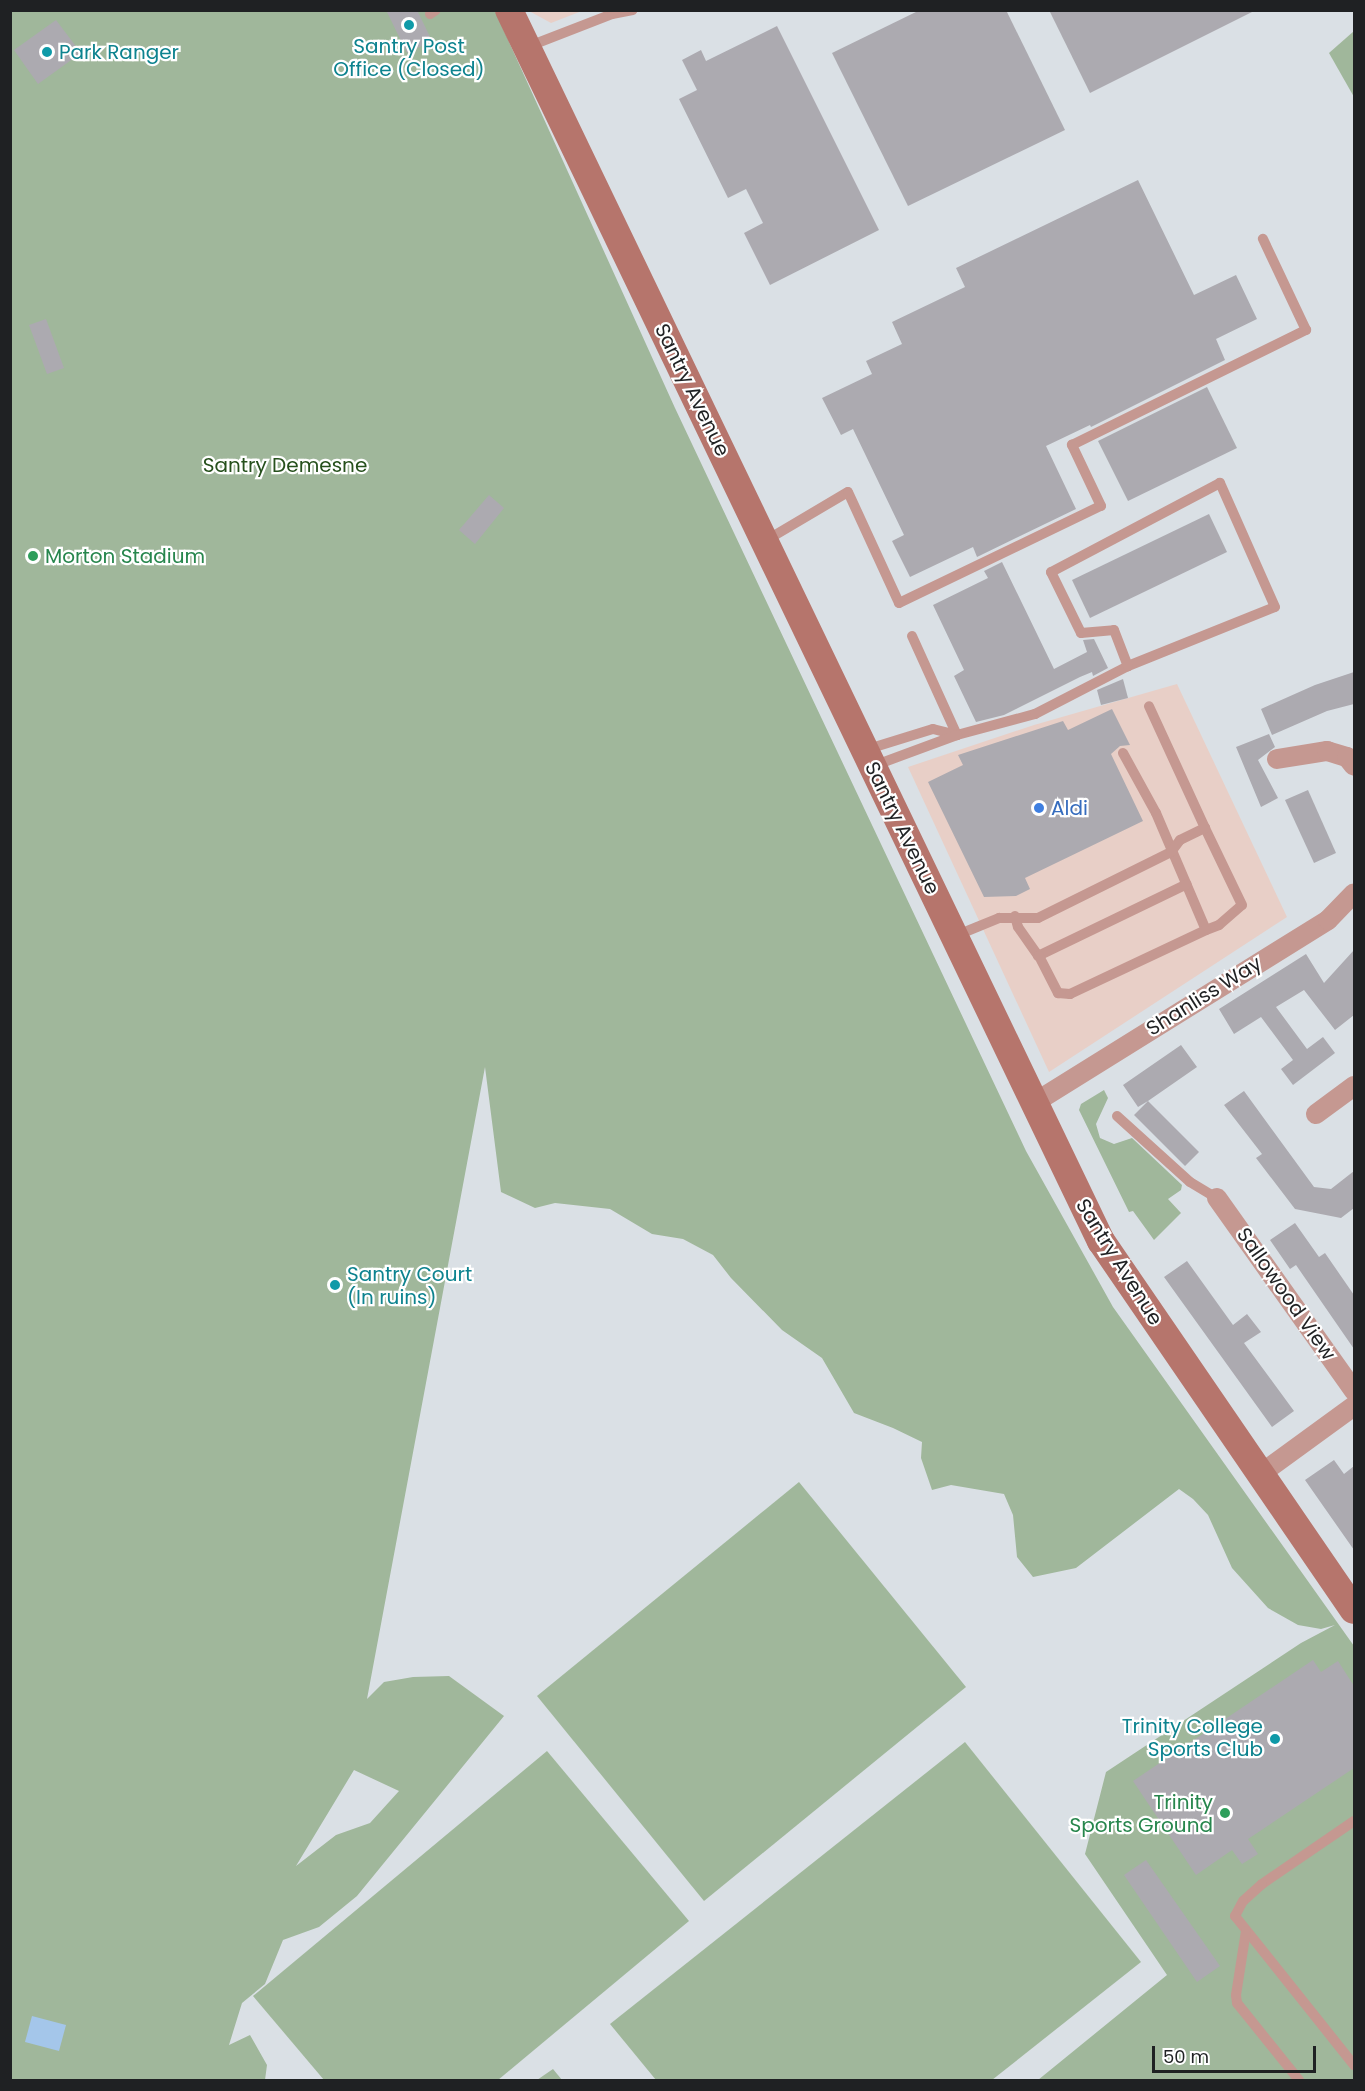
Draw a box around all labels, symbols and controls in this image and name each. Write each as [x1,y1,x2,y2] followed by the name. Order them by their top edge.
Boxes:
[402,18,416,32] marker: Santry Post Office (Closed)
[333,35,485,82] place label: Santry Post Office (Closed)
[59,40,179,64] place label: Park Ranger
[40,45,54,59] marker: Park Ranger
[650,320,734,460] street label: Santry Avenue
[203,453,367,477] park label: Santry Demesne
[45,544,205,568] place label: Morton Stadium
[26,549,40,563] marker: Morton Stadium
[860,758,944,898] street label: Santry Avenue
[1051,796,1088,820] place label: Aldi
[1032,801,1046,815] marker: Aldi
[1142,951,1266,1041] street label: Shanliss Way
[1071,1194,1167,1330] street label: Santry Avenue
[1231,1223,1341,1365] street label: Sallowood View
[347,1262,472,1309] place label: Santry Court (In ruins)
[328,1278,342,1292] marker: Santry Court (In ruins)
[1122,1715,1263,1762] place label: Trinity College Sports Club
[1268,1732,1282,1746] marker: Trinity College Sports Club
[1069,1790,1213,1837] place label: Trinity Sports Ground
[1218,1806,1232,1820] marker: Trinity Sports Ground
[1155,2034,1318,2072] scale bar
[1163,2044,1209,2069] text: 50 m

